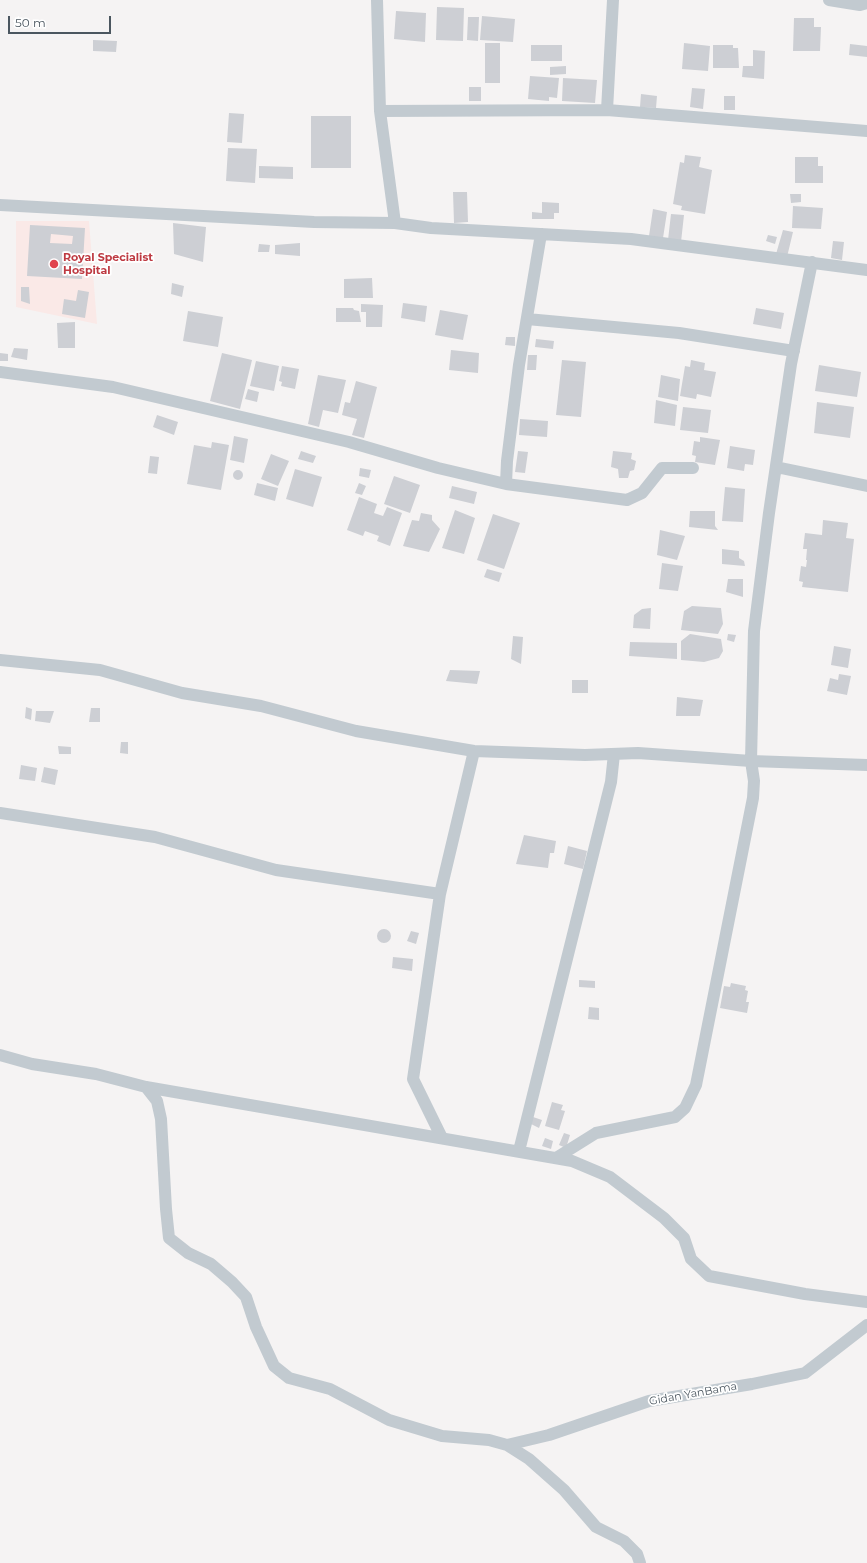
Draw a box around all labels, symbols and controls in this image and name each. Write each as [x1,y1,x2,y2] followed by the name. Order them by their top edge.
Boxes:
[10,8,113,34] scale bar
[15,15,46,30] text: 50 m
[63,251,153,277] place label: Royal Specialist Hospital
[48,258,60,270] marker: Royal Specialist Hospital
[648,1380,738,1408] street label: Gidan YanBama

